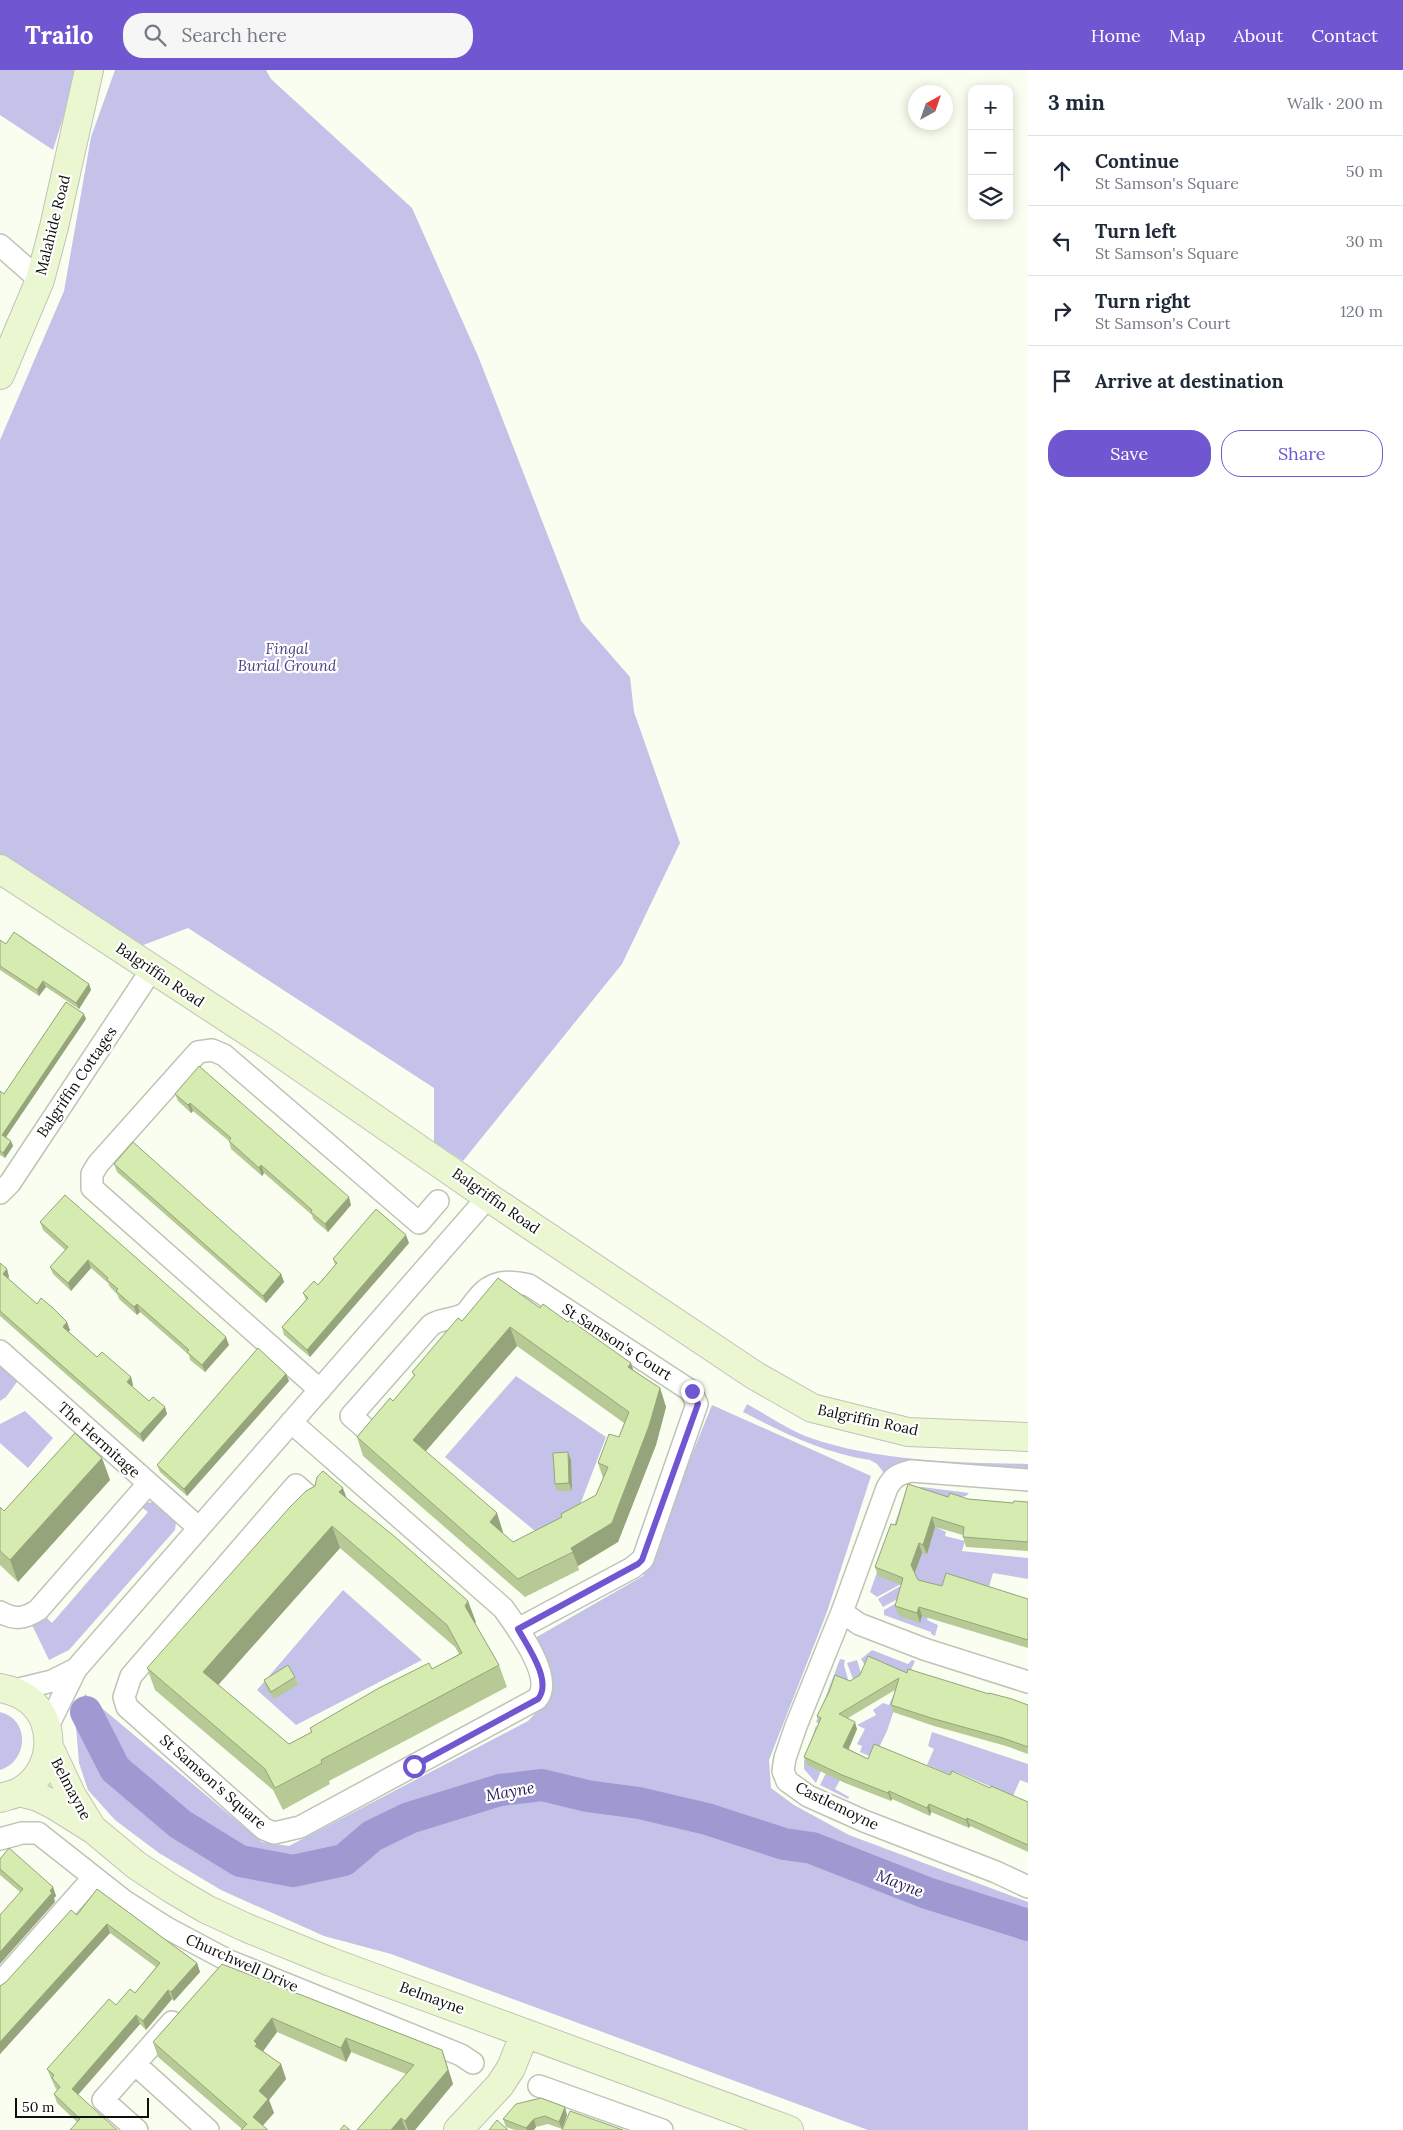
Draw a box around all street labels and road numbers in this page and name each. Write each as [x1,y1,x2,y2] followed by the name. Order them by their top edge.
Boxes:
[31,173,74,277] street label: Malahide Road
[112,938,208,1011] street label: Balgriffin Road
[32,1023,121,1141] street label: Balgriffin Cottages
[449,1163,544,1238] street label: Balgriffin Road
[559,1299,676,1384] street label: St Samson's Court
[54,1398,144,1482] street label: The Hermitage
[816,1400,920,1439] street label: Balgriffin Road
[156,1730,270,1833] street label: St Samson's Square
[47,1754,96,1823] street label: Belmayne
[792,1777,882,1834] street label: Castlemoyne
[183,1929,301,1996] street label: Churchwell Drive
[397,1977,467,2018] street label: Belmayne

